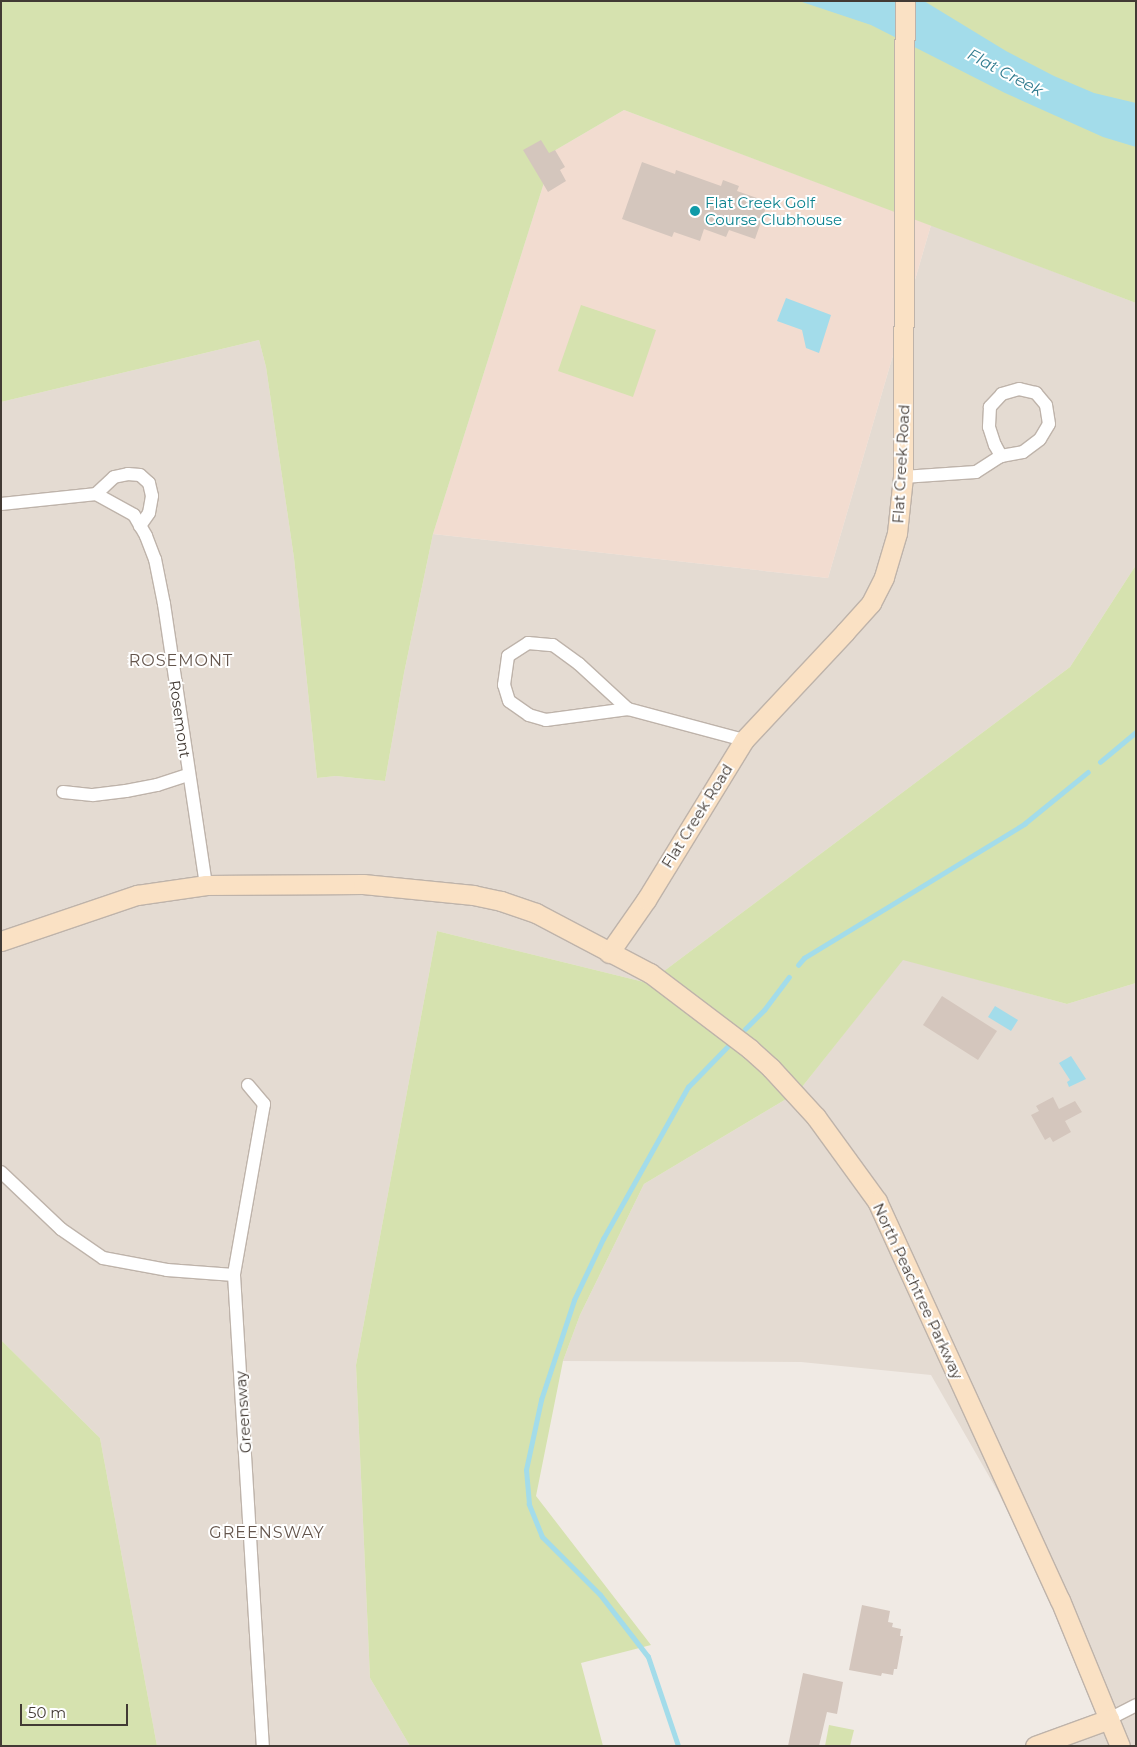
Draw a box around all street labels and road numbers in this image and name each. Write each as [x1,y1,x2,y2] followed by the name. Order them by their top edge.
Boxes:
[889,404,913,524] street label: Flat Creek Road
[166,679,194,759] street label: Rosemont
[658,761,736,871] street label: Flat Creek Road
[869,1200,967,1382] street label: North Peachtree Parkway
[231,1370,255,1454] street label: Greensway

